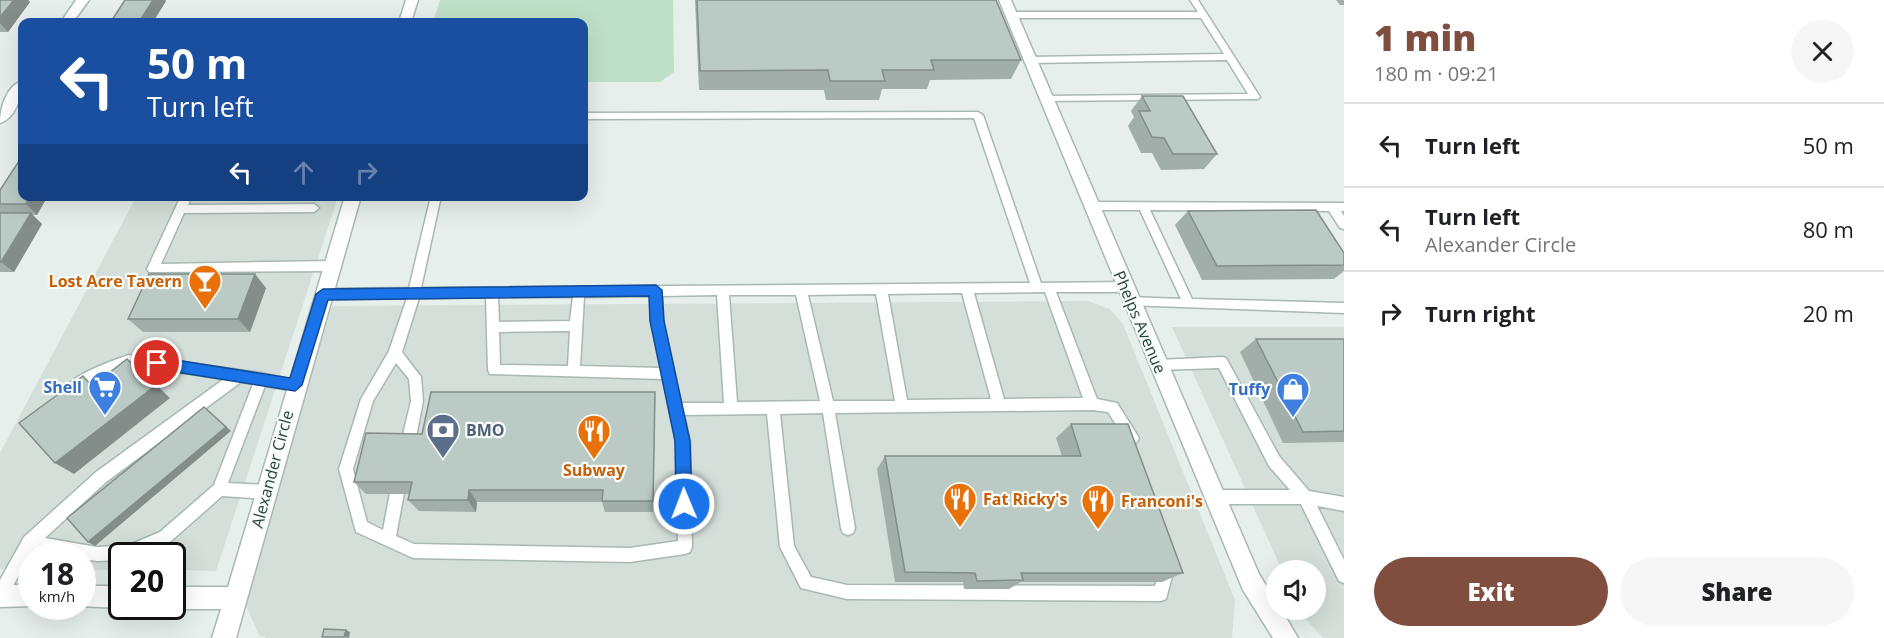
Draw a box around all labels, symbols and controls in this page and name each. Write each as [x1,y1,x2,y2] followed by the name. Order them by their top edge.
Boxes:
[1374,13,1476,62] text: 1 min
[1791,20,1854,83] button: close
[147,34,247,91] text: 50 m
[48,42,126,120] icon: left
[1374,60,1499,87] text: 180 m · 09:21
[147,88,254,125] text: Turn left
[1374,129,1407,162] icon: left
[1425,130,1520,160] text: Turn left
[1803,130,1854,160] text: 50 m
[224,156,257,189] icon: left
[287,156,320,189] icon: ahead
[350,156,383,189] icon: right
[1425,201,1520,231] text: Turn left
[1374,213,1407,246] icon: left
[1803,214,1854,244] text: 80 m
[1425,231,1576,258] text: Alexander Circle
[187,263,223,310] bar icon: Lost Acre Tavern
[1108,267,1172,377] street label: Phelps Avenue
[49,270,182,292] place label: Lost Acre Tavern
[1374,297,1407,330] icon: right
[1425,298,1536,328] text: Turn right
[1803,298,1854,328] text: 20 m
[131,337,182,388] pin
[140,346,173,379] icon: arrive
[87,369,123,416] supermarket icon: Shell
[1275,371,1311,418] shop icon: Tuffy
[43,376,82,398] place label: Shell
[1229,378,1271,400] place label: Tuffy
[246,408,298,530] street label: Alexander Circle
[425,412,461,459] bank icon: BMO
[576,413,612,460] restaurant icon: Subway
[466,419,505,441] place label: BMO
[563,459,626,481] place label: Subway
[652,472,716,536] position arrow
[942,481,978,528] restaurant icon: Fat Ricky's
[1080,483,1116,530] restaurant icon: Franconi's
[983,488,1068,510] place label: Fat Ricky's
[1121,490,1203,512] place label: Franconi's
[108,542,186,620] speed limit sign: 20
[40,553,74,594] text: 18
[1374,557,1608,626] button: Exit
[1620,557,1854,626] button: Share
[1266,560,1326,620] map controls
[1266,560,1326,620] button: sound
[39,586,75,606] text: km/h

